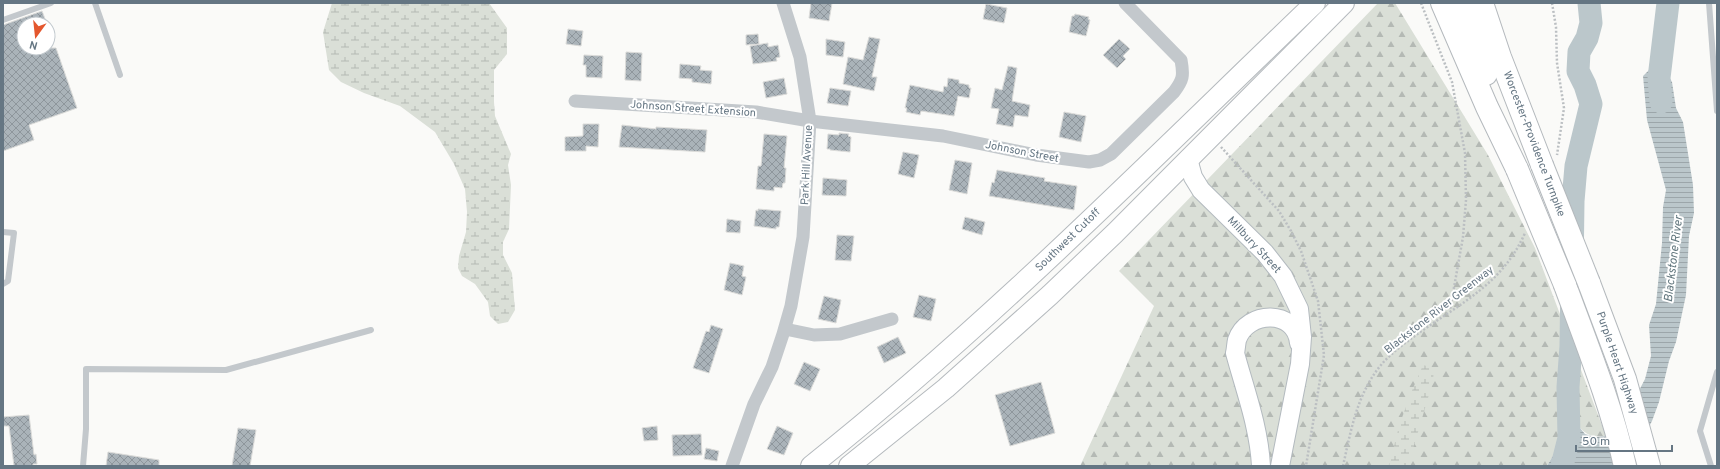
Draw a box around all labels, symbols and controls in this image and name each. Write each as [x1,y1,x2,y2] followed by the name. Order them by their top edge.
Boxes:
[16,16,56,56] north arrow
[28,37,39,52] text: N
[1500,69,1568,219] street label: Worcester-Providence Turnpike
[630,98,756,120] street label: Johnson Street Extension
[798,124,816,206] street label: Park Hill Avenue
[984,138,1060,166] street label: Johnson Street
[1033,205,1104,275] street label: Southwest Cutoff
[1224,214,1284,276] street label: Millbury Street
[1661,214,1687,303] water label: Blackstone River
[1382,263,1497,357] street label: Blackstone River Greenway
[1593,310,1641,416] street label: Purple Heart Highway
[1576,427,1672,453] scale bar
[1582,434,1610,450] text: 50 m

